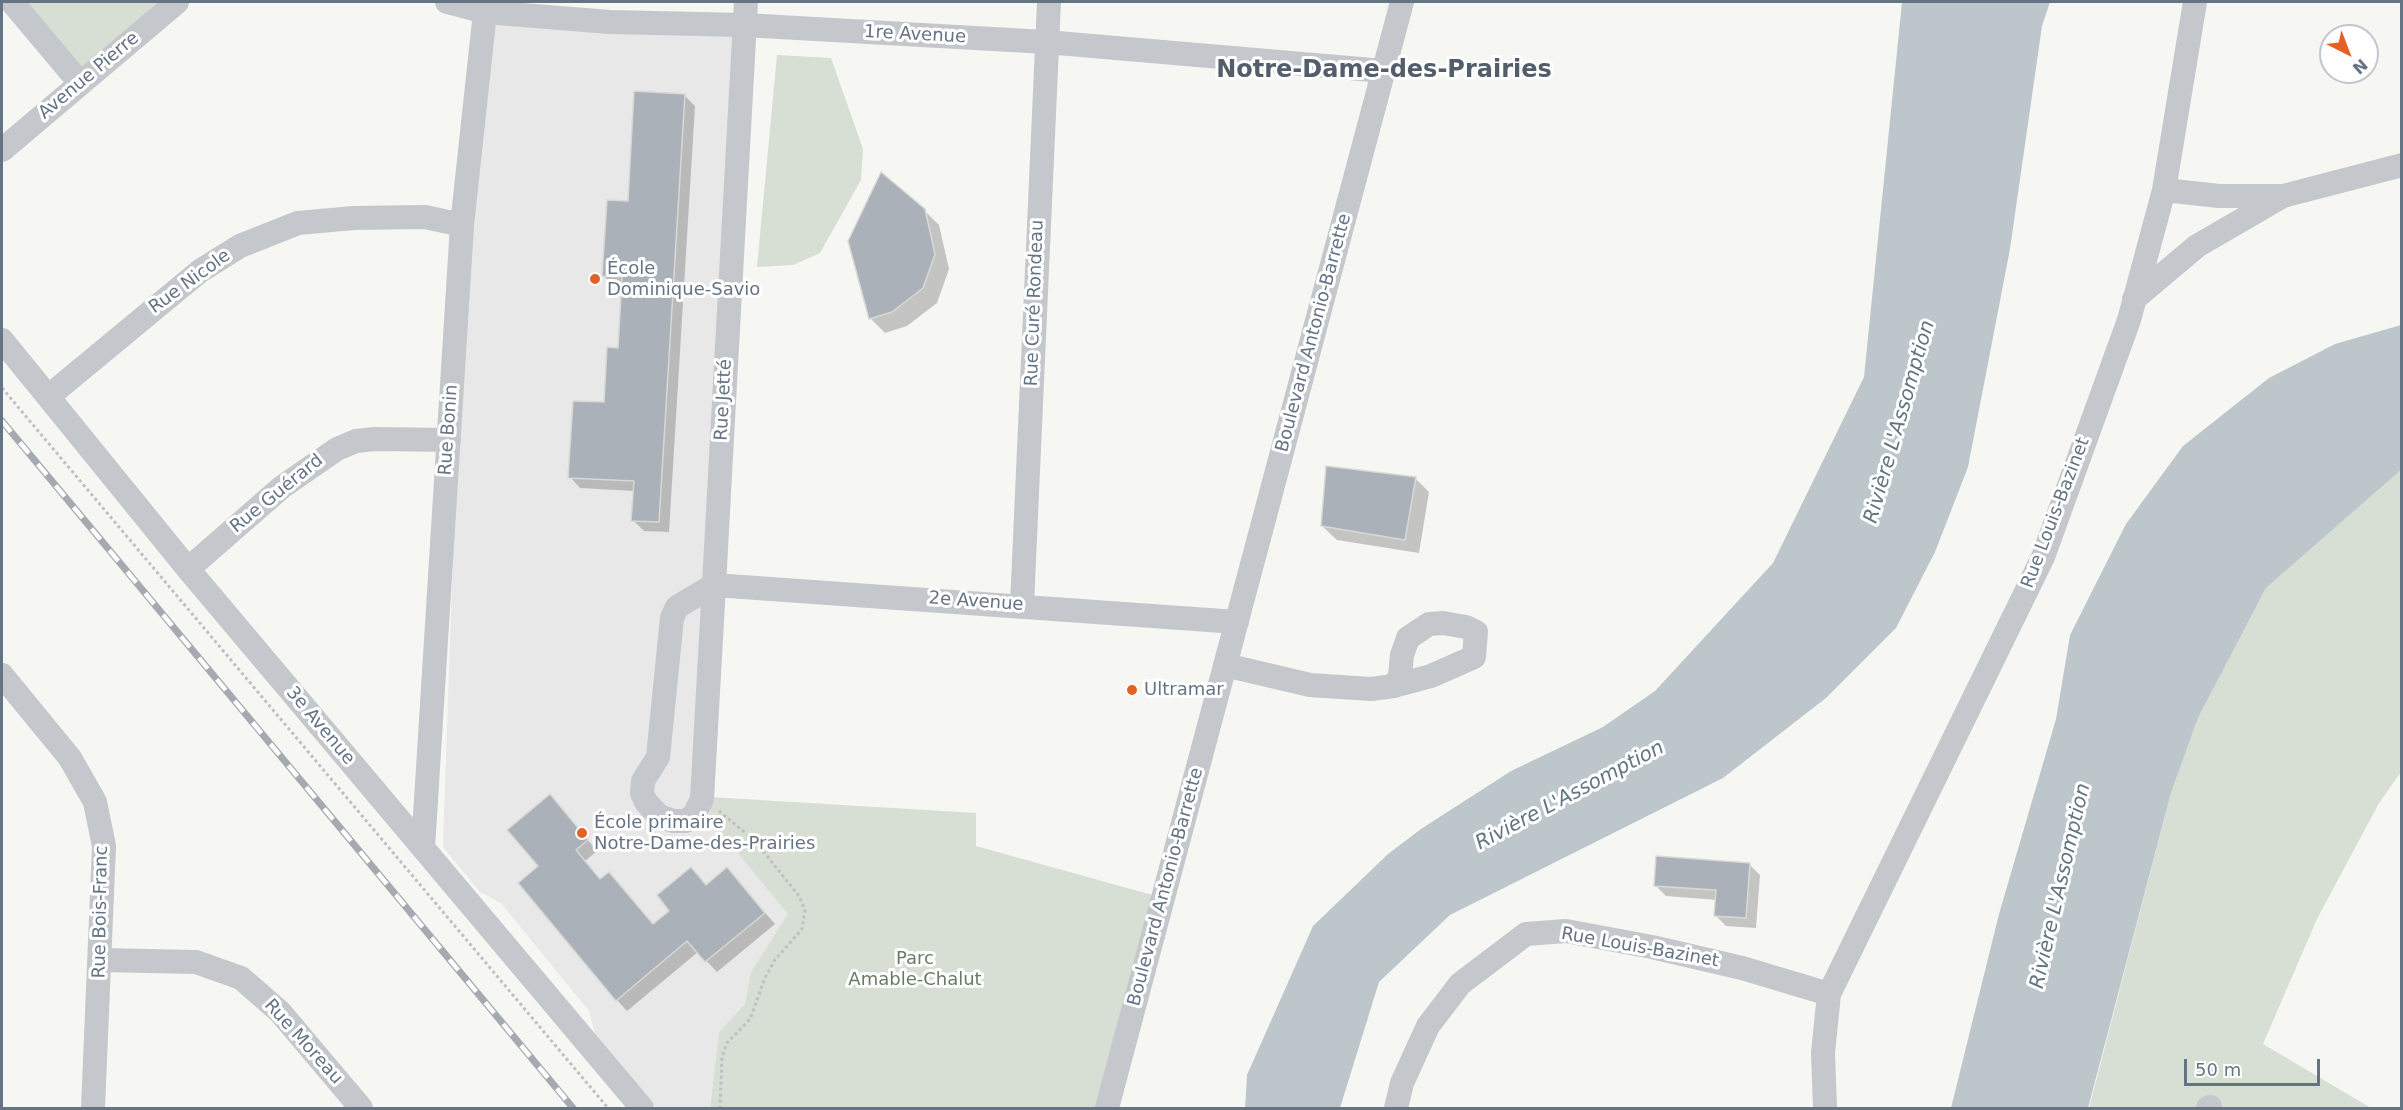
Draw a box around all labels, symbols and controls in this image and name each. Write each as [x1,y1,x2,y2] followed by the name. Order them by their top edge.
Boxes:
[863,22,967,48] street label: 1re Avenue
[2319,24,2379,84] north arrow
[34,28,144,124] street label: Avenue Pierre
[2349,55,2371,78] text: N
[1216,57,1552,85] district label: Notre-Dame-des-Prairies
[1272,211,1356,455] street label: Boulevard Antonio-Barrette
[1021,219,1049,387] street label: Rue Curé Rondeau
[145,245,235,319] street label: Rue Nicole
[607,258,760,300] place label: École Dominique-Savio
[588,272,602,286] marker: École Dominique-Savio
[1860,318,1940,526] water label: Rivière L'Assomption
[711,359,737,441] street label: Rue Jetté
[435,384,463,476] street label: Rue Bonin
[2017,435,2095,591] street label: Rue Louis-Bazinet
[226,450,328,538] street label: Rue Guérard
[928,588,1024,616] street label: 2e Avenue
[1144,679,1224,701] place label: Ultramar
[281,683,359,769] street label: 3e Avenue
[1125,683,1139,697] marker: Ultramar
[1472,736,1668,856] water label: Rivière L'Assomption
[1124,765,1208,1009] street label: Boulevard Antonio-Barrette
[2026,781,2096,991] water label: Rivière L'Assomption
[594,812,815,854] place label: École primaire Notre-Dame-des-Prairies
[575,826,589,840] marker: École primaire Notre-Dame-des-Prairies
[89,845,113,979] street label: Rue Bois-Franc
[1560,924,1720,972] street label: Rue Louis-Bazinet
[848,948,982,990] park label: Parc Amable-Chalut
[259,995,347,1089] street label: Rue Moreau
[2187,1047,2324,1085] scale bar
[2195,1059,2241,1080] text: 50 m

